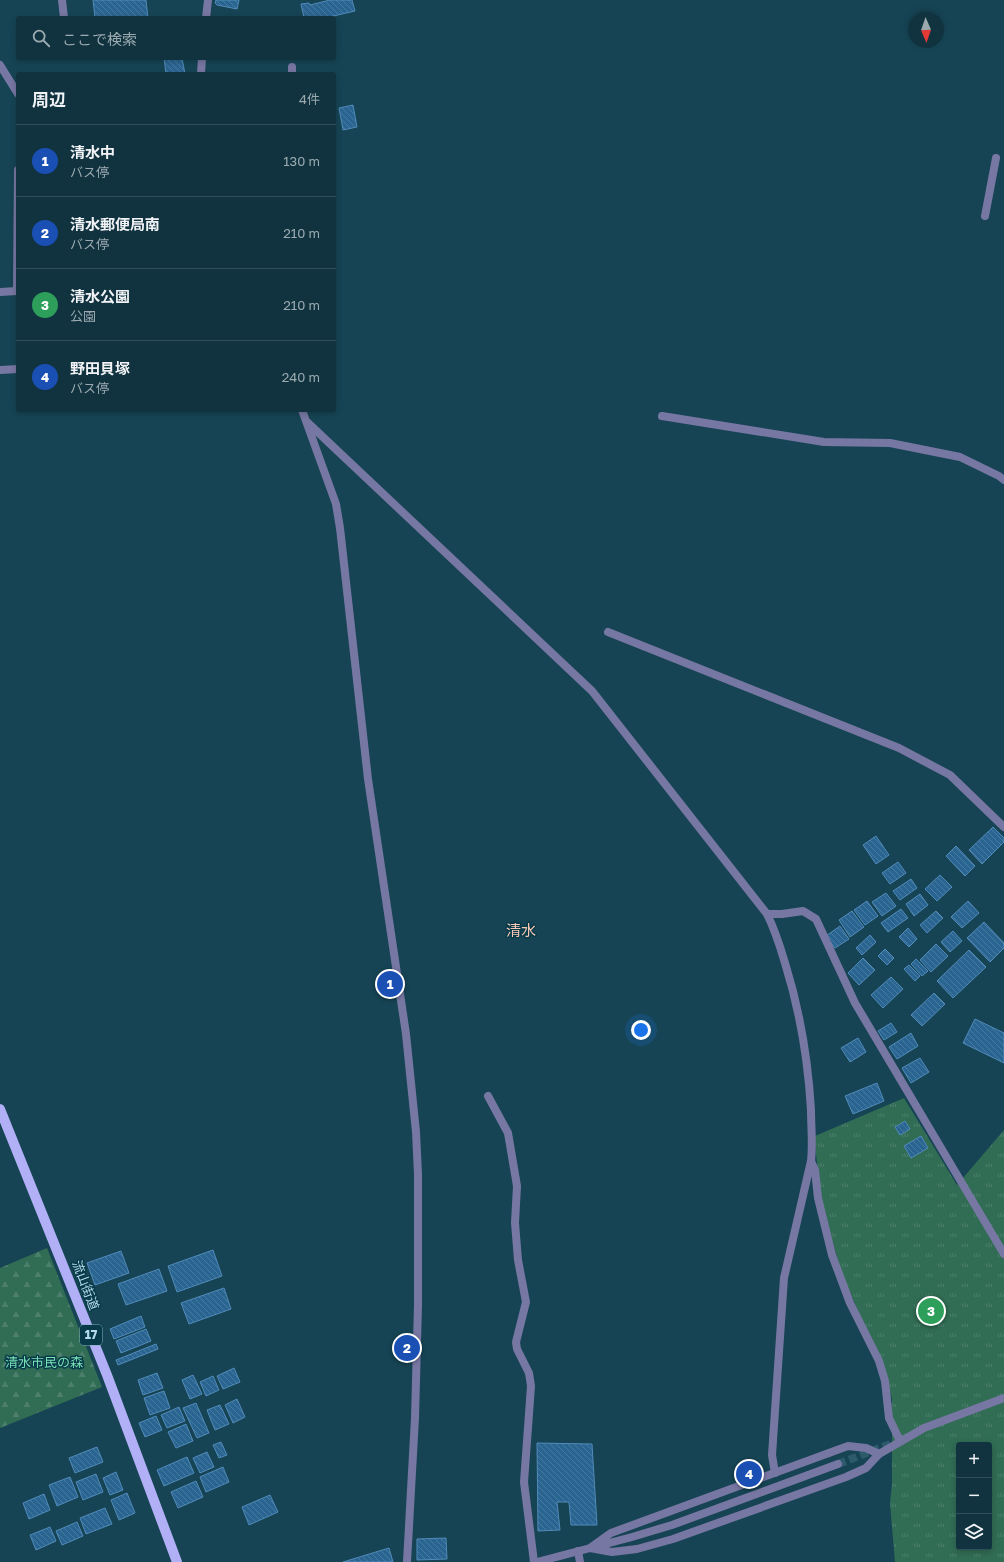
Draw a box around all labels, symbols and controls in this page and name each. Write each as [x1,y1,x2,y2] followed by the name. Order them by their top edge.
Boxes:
[908,12,944,48] north arrow
[16,16,336,60] search box
[30,27,52,49] icon: search
[62,30,137,48] text: ここで検索
[32,89,66,110] text: 周辺
[299,91,320,107] text: 4件
[70,143,115,161] text: 清水中
[42,153,48,169] text: 1
[283,153,320,169] text: 130 m
[70,164,109,180] text: バス停
[70,215,160,233] text: 清水郵便局南
[41,225,49,241] text: 2
[283,225,320,241] text: 210 m
[70,236,109,252] text: バス停
[70,287,130,305] text: 清水公園
[41,297,49,313] text: 3
[283,297,320,313] text: 210 m
[70,308,96,324] text: 公園
[70,359,130,377] text: 野田貝塚
[41,369,49,385] text: 4
[282,369,320,385] text: 240 m
[70,380,109,396] text: バス停
[506,921,536,939] district label: 清水
[377,969,403,999] pin: 1
[631,1020,651,1040] your location
[69,1258,103,1312] street label: 流山街道
[918,1296,944,1326] pin: 3
[80,1325,102,1345] road number: 17
[394,1333,420,1363] pin: 2
[5,1354,83,1370] park label: 清水市民の森
[956,1442,992,1550] map controls
[956,1442,992,1478] button: +
[736,1459,762,1489] pin: 4
[956,1478,992,1514] button: −
[956,1514,992,1550] button: layers

